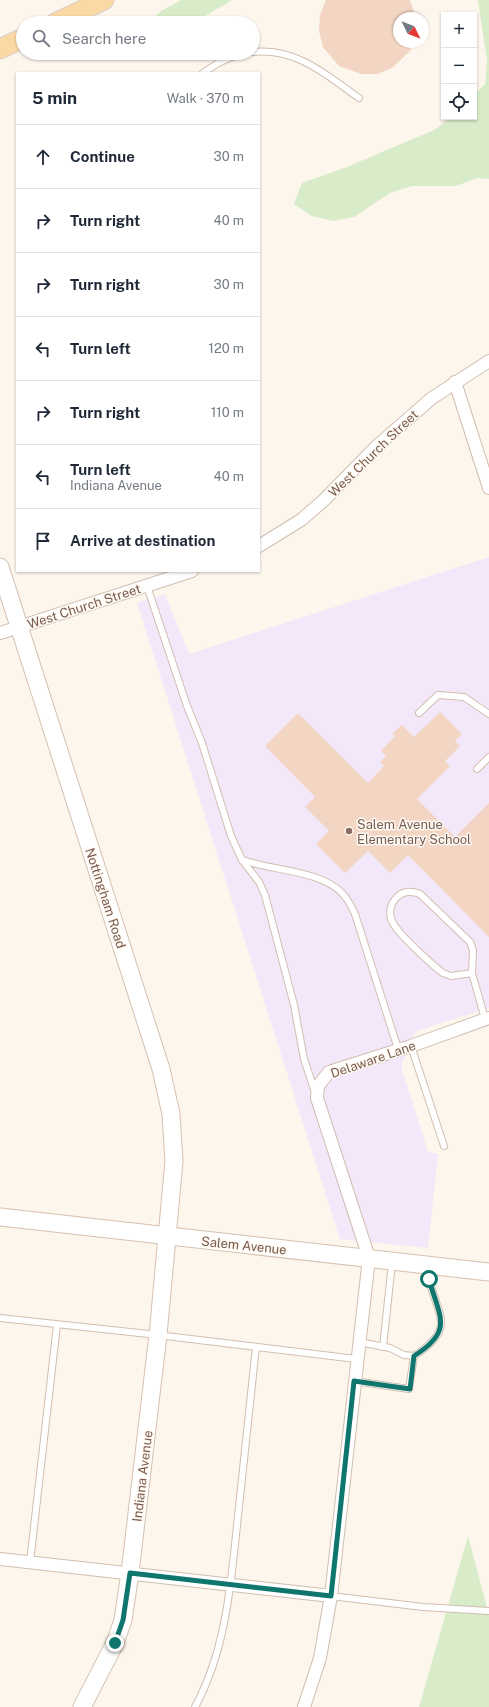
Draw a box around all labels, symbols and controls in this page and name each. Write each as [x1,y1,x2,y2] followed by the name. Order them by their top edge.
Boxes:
[393,12,429,48] north arrow
[441,12,477,120] map controls
[441,12,477,48] button: +
[16,16,260,60] search box
[30,27,52,49] icon: search
[62,30,146,47] text: Search here
[441,48,477,84] button: −
[441,84,477,120] button: locate
[32,88,77,108] text: 5 min
[167,91,244,106] text: Walk · 370 m
[32,146,54,168] icon: ahead
[70,148,135,165] text: Continue
[214,149,244,164] text: 30 m
[32,210,54,232] icon: right
[70,212,140,229] text: Turn right
[213,213,244,228] text: 40 m
[32,274,54,296] icon: right
[70,276,140,293] text: Turn right
[214,277,244,292] text: 30 m
[32,338,54,360] icon: left
[70,340,131,357] text: Turn left
[209,341,244,356] text: 120 m
[32,402,54,424] icon: right
[70,404,140,421] text: Turn right
[211,405,244,420] text: 110 m
[326,407,421,500] street label: West Church Street
[70,461,131,478] text: Turn left
[32,466,54,488] icon: left
[213,469,244,484] text: 40 m
[70,478,162,493] text: Indiana Avenue
[32,530,54,552] icon: arrive
[70,532,215,549] text: Arrive at destination
[26,581,143,632] street label: West Church Street
[357,817,471,847] place label: Salem Avenue Elementary School
[344,826,354,836] marker: Salem Avenue Elementary School
[82,846,129,950] street label: Nottingham Road
[329,1038,418,1081] street label: Delaware Lane
[200,1234,287,1257] street label: Salem Avenue
[420,1270,438,1288] route start
[129,1430,156,1523] street label: Indiana Avenue
[106,1634,124,1652] route end

